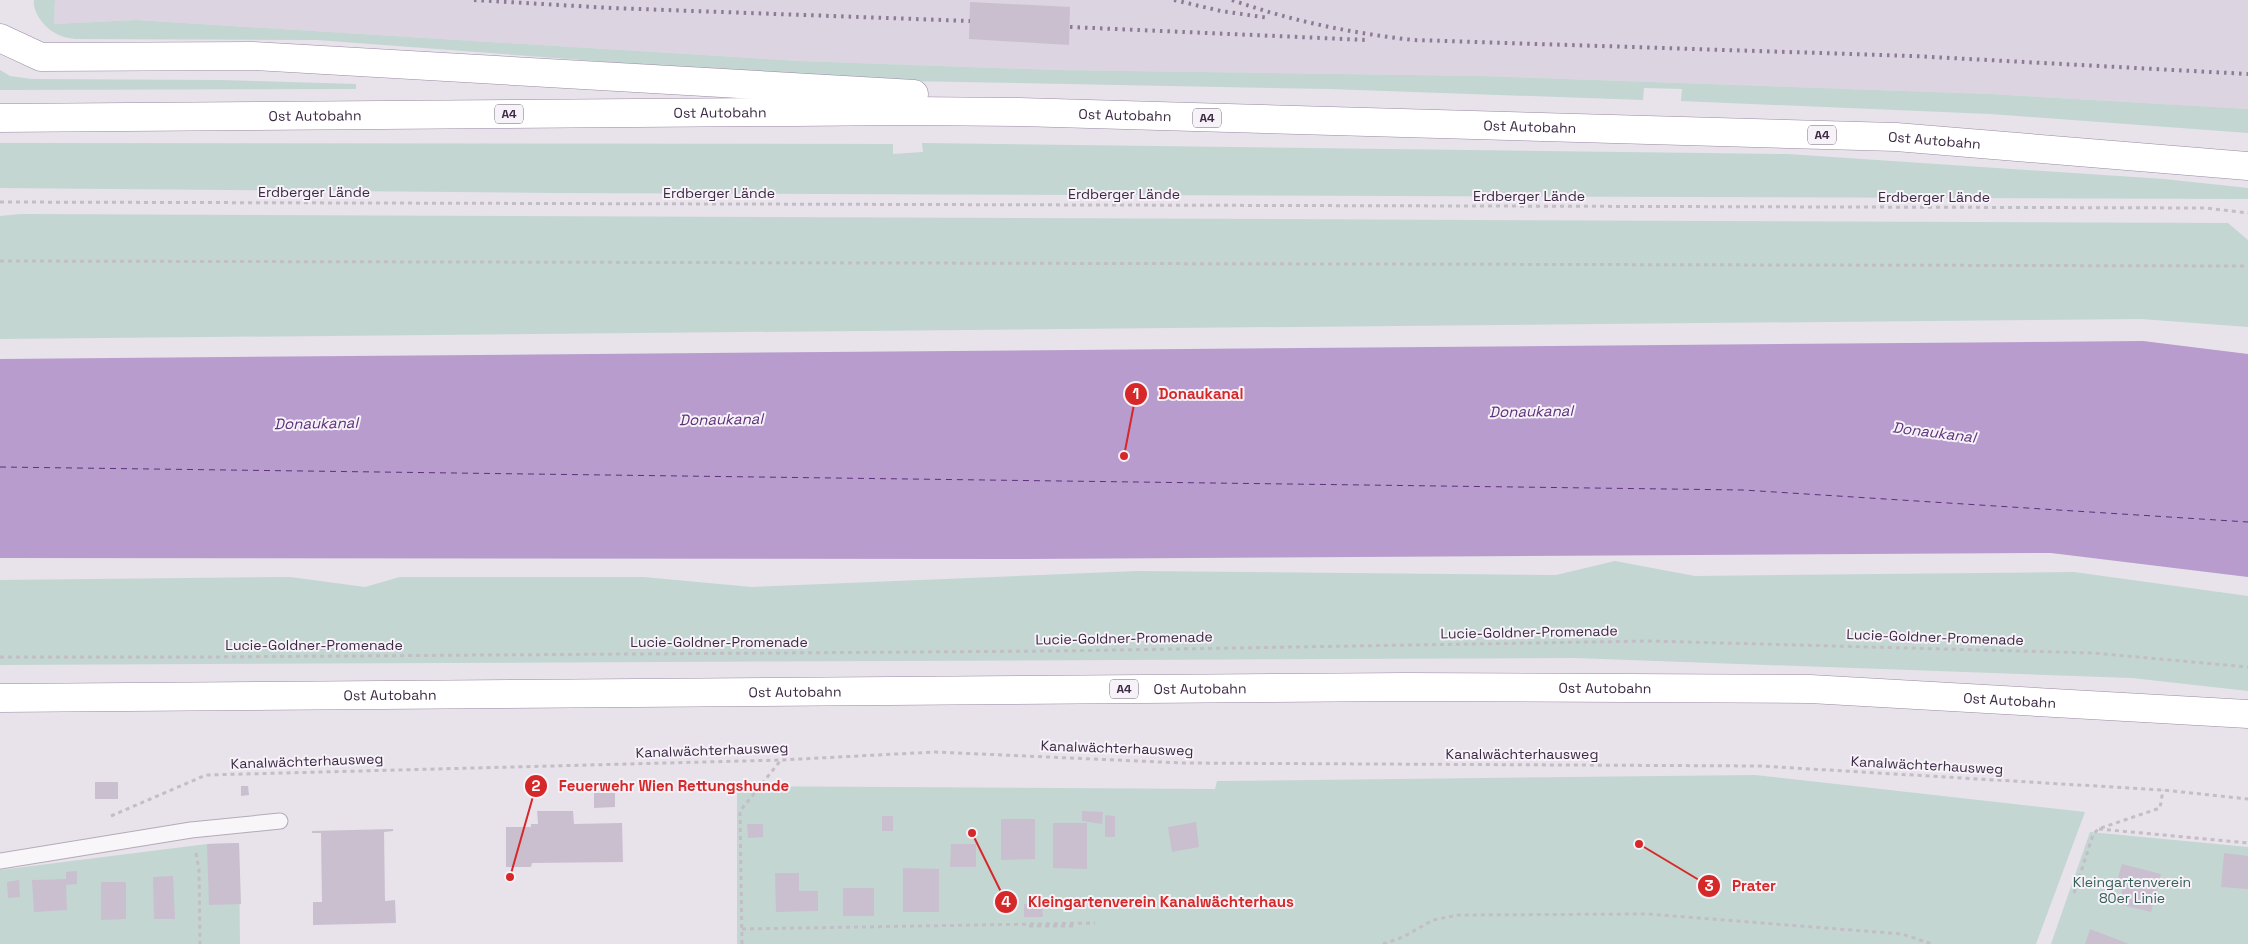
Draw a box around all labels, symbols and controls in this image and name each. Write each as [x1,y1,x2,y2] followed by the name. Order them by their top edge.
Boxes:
[673,103,767,122] street label: Ost Autobahn
[495,105,523,124] road number: A4
[1078,105,1172,125] street label: Ost Autobahn
[268,106,362,125] street label: Ost Autobahn
[1193,109,1221,128] road number: A4
[1483,116,1577,137] street label: Ost Autobahn
[1808,126,1836,144] road number: A4
[1888,128,1982,153] street label: Ost Autobahn
[258,183,370,201] street label: Erdberger Lände
[663,184,775,202] street label: Erdberger Lände
[1068,185,1180,203] street label: Erdberger Lände
[1473,187,1585,205] street label: Erdberger Lände
[1878,188,1990,206] street label: Erdberger Lände
[1124,379,1254,409] callout: Donaukanal
[1133,384,1139,403] text: 1
[1159,384,1244,403] text: Donaukanal
[1489,401,1576,421] water label: Donaukanal
[679,409,766,429] water label: Donaukanal
[274,413,361,433] water label: Donaukanal
[1891,417,1979,447] water label: Donaukanal
[1440,621,1618,643] street label: Lucie-Goldner-Promenade
[1846,625,2024,649] street label: Lucie-Goldner-Promenade
[1035,627,1213,649] street label: Lucie-Goldner-Promenade
[630,633,808,651] street label: Lucie-Goldner-Promenade
[225,636,403,654] street label: Lucie-Goldner-Promenade
[1153,679,1247,698] street label: Ost Autobahn
[1558,679,1652,697] street label: Ost Autobahn
[1110,680,1138,699] road number: A4
[748,682,842,701] street label: Ost Autobahn
[343,686,437,704] street label: Ost Autobahn
[1963,689,2057,712] street label: Ost Autobahn
[1040,736,1194,760] street label: Kanalwächterhausweg
[635,738,789,762] street label: Kanalwächterhausweg
[1446,745,1598,763] street label: Kanalwächterhausweg
[230,749,384,773] street label: Kanalwächterhausweg
[1850,752,2004,778] street label: Kanalwächterhausweg
[523,771,799,801] callout: Feuerwehr Wien Rettungshunde
[532,776,541,795] text: 2
[559,776,790,795] text: Feuerwehr Wien Rettungshunde
[1697,871,1786,901] callout: Prater
[2073,873,2191,907] park label: Kleingartenverein 80er Linie
[1704,876,1714,895] text: 3
[1732,876,1776,895] text: Prater
[993,887,1304,917] callout: Kleingartenverein Kanalwächterhaus
[1001,892,1011,911] text: 4
[1028,892,1294,911] text: Kleingartenverein Kanalwächterhaus

